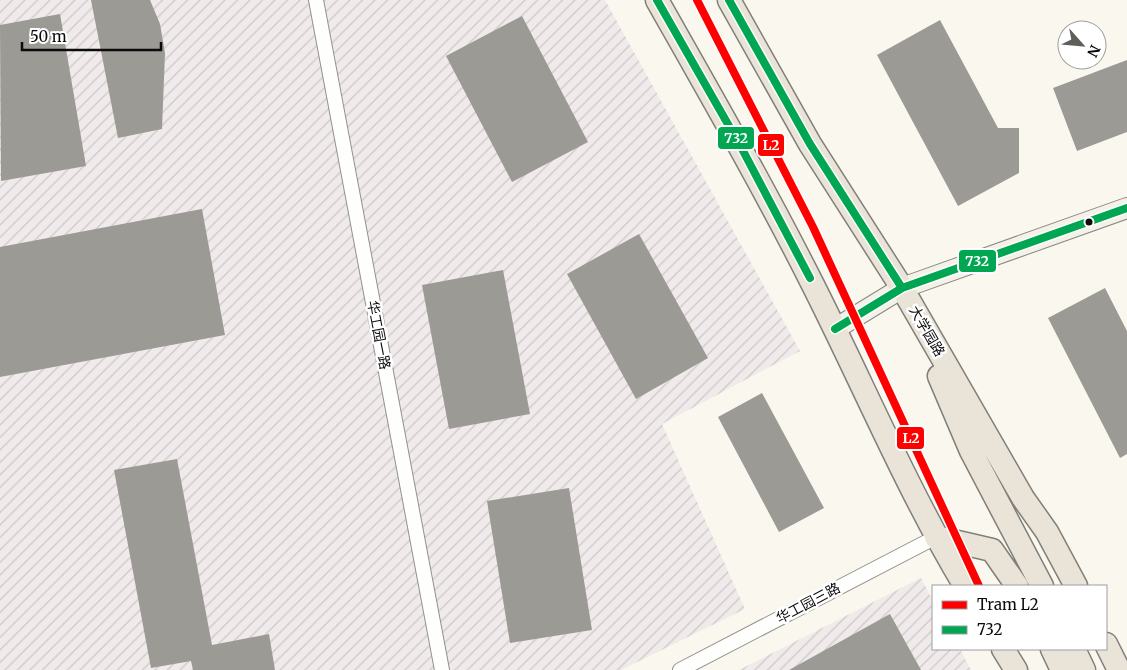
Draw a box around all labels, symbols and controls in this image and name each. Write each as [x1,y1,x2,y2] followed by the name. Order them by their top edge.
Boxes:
[22,20,161,52] scale bar
[1057,20,1107,70] north arrow
[30,27,67,46] text: 50 m
[1083,42,1104,60] text: N
[717,126,755,150] line badge: 732
[724,129,748,147] text: 732
[757,133,785,157] line badge: L2
[762,136,780,154] text: L2
[1084,217,1094,227] unlabelled marker
[958,249,997,273] line badge: 732
[965,252,989,270] text: 732
[363,299,395,371] street label: 华工园一路
[905,302,949,360] street label: 大学园路
[896,426,925,450] line badge: L2
[902,429,920,447] text: L2
[773,579,843,627] street label: 华工园三路
[932,585,1107,650] legend
[977,595,1039,614] text: Tram L2
[977,620,1002,639] text: 732

